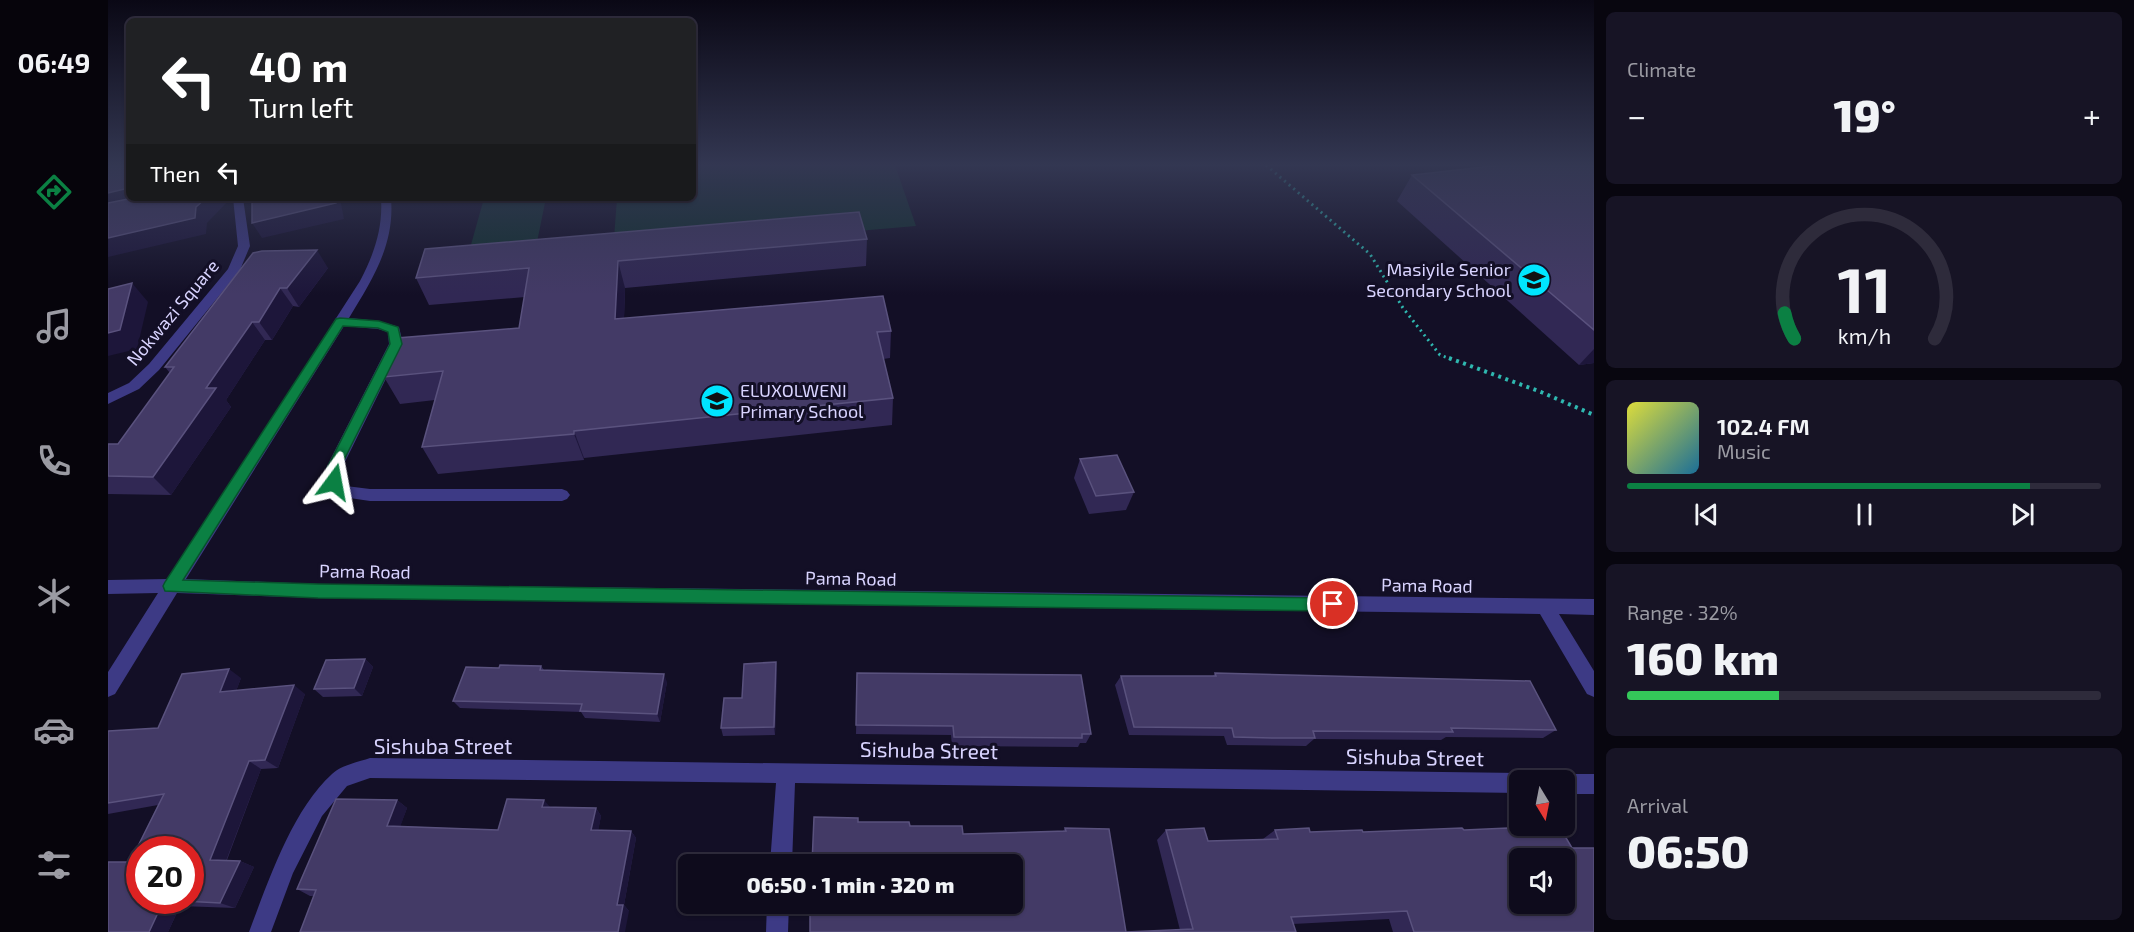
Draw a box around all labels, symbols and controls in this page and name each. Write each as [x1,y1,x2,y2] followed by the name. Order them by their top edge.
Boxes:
[249,40,348,90] text: 40 m
[150,42,228,120] icon: left
[17,46,91,78] text: 06:49
[1627,57,1696,81] text: Climate
[1833,87,1896,141] text: 19°
[249,91,353,123] text: Turn left
[1627,95,1646,135] text: −
[2083,95,2101,135] text: +
[212,156,245,189] icon: left
[150,160,200,186] text: Then
[33,171,75,213] icon: directions
[1837,251,1891,326] text: 11
[122,255,223,370] street label: Nokwazi Square
[1366,258,1512,301] place label: Masiyile Senior Secondary School
[1516,262,1552,298] school or university icon: Masiyile Senior Secondary School
[33,305,75,347] icon: music
[1837,323,1891,348] text: km/h
[740,379,864,422] place label: ELUXOLWENI Primary School
[699,383,735,419] school or university icon: ELUXOLWENI Primary School
[1717,413,1810,439] text: 102.4 FM
[1717,439,1771,463] text: Music
[33,440,75,482] icon: phone
[302,450,366,514] position arrow
[1690,498,1723,531] icon: previous
[1848,498,1881,531] icon: pause
[2006,498,2039,531] icon: next
[319,559,411,583] street label: Pama Road
[805,566,897,590] street label: Pama Road
[1381,573,1473,597] street label: Pama Road
[33,575,75,617] icon: climate
[1307,578,1358,629] pin
[1316,587,1349,620] icon: arrive
[1627,600,1738,624] text: Range · 32%
[1627,630,1779,684] text: 160 km
[33,709,75,751] icon: car
[374,733,512,758] street label: Sishuba Street
[860,736,998,763] street label: Sishuba Street
[1346,743,1484,770] street label: Sishuba Street
[1509,770,1575,836] north arrow
[1509,770,1575,914] map controls
[1627,793,1688,817] text: Arrival
[1627,823,1749,877] text: 06:50
[126,836,204,914] speed limit sign: 20
[33,844,75,886] icon: filters
[1509,848,1575,914] button: sound
[747,871,954,897] text: 06:50 · 1 min · 320 m

